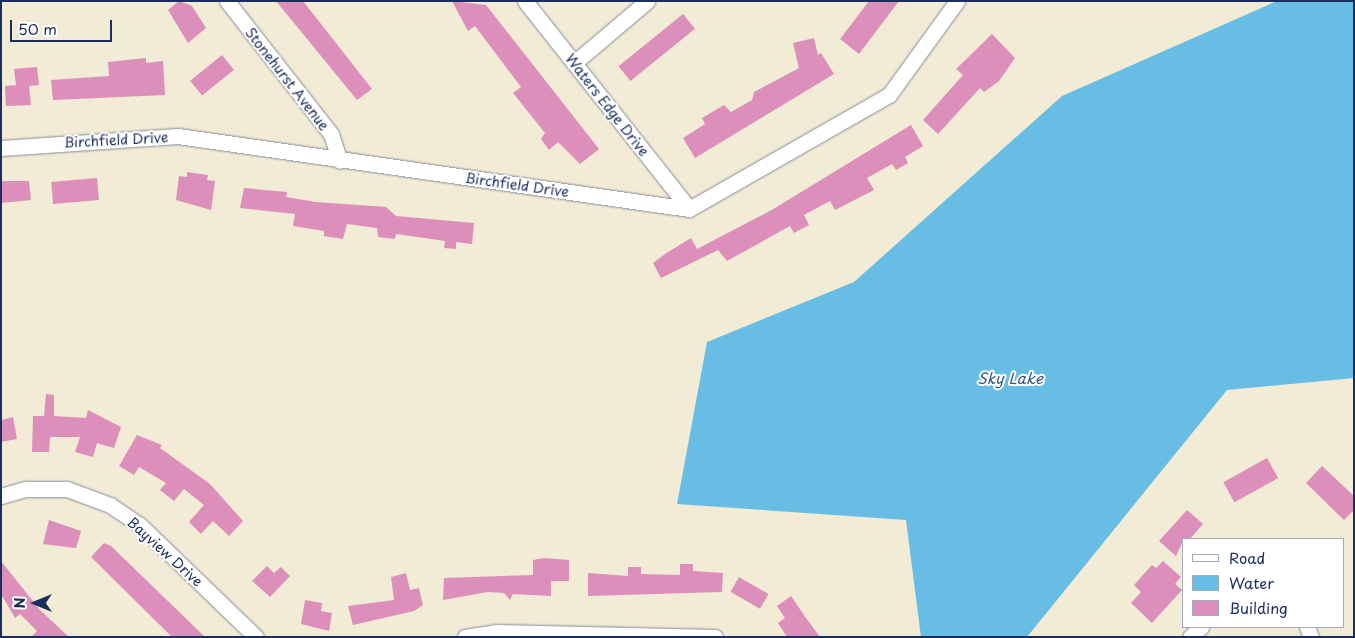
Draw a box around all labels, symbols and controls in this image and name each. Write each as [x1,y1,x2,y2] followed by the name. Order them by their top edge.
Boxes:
[12,10,115,42] scale bar
[18,17,57,40] text: 50 m
[242,25,332,133] street label: Stonehurst Avenue
[562,50,652,160] street label: Waters Edge Drive
[63,129,169,151] street label: Birchfield Drive
[464,169,570,201] street label: Birchfield Drive
[977,369,1043,387] water label: Sky Lake
[124,514,206,590] street label: Bayview Drive
[1182,538,1345,628] legend
[1229,546,1265,569] text: Road
[1229,571,1274,594] text: Water
[10,578,60,628] north arrow
[1229,596,1288,619] text: Building
[9,597,30,609] text: N

